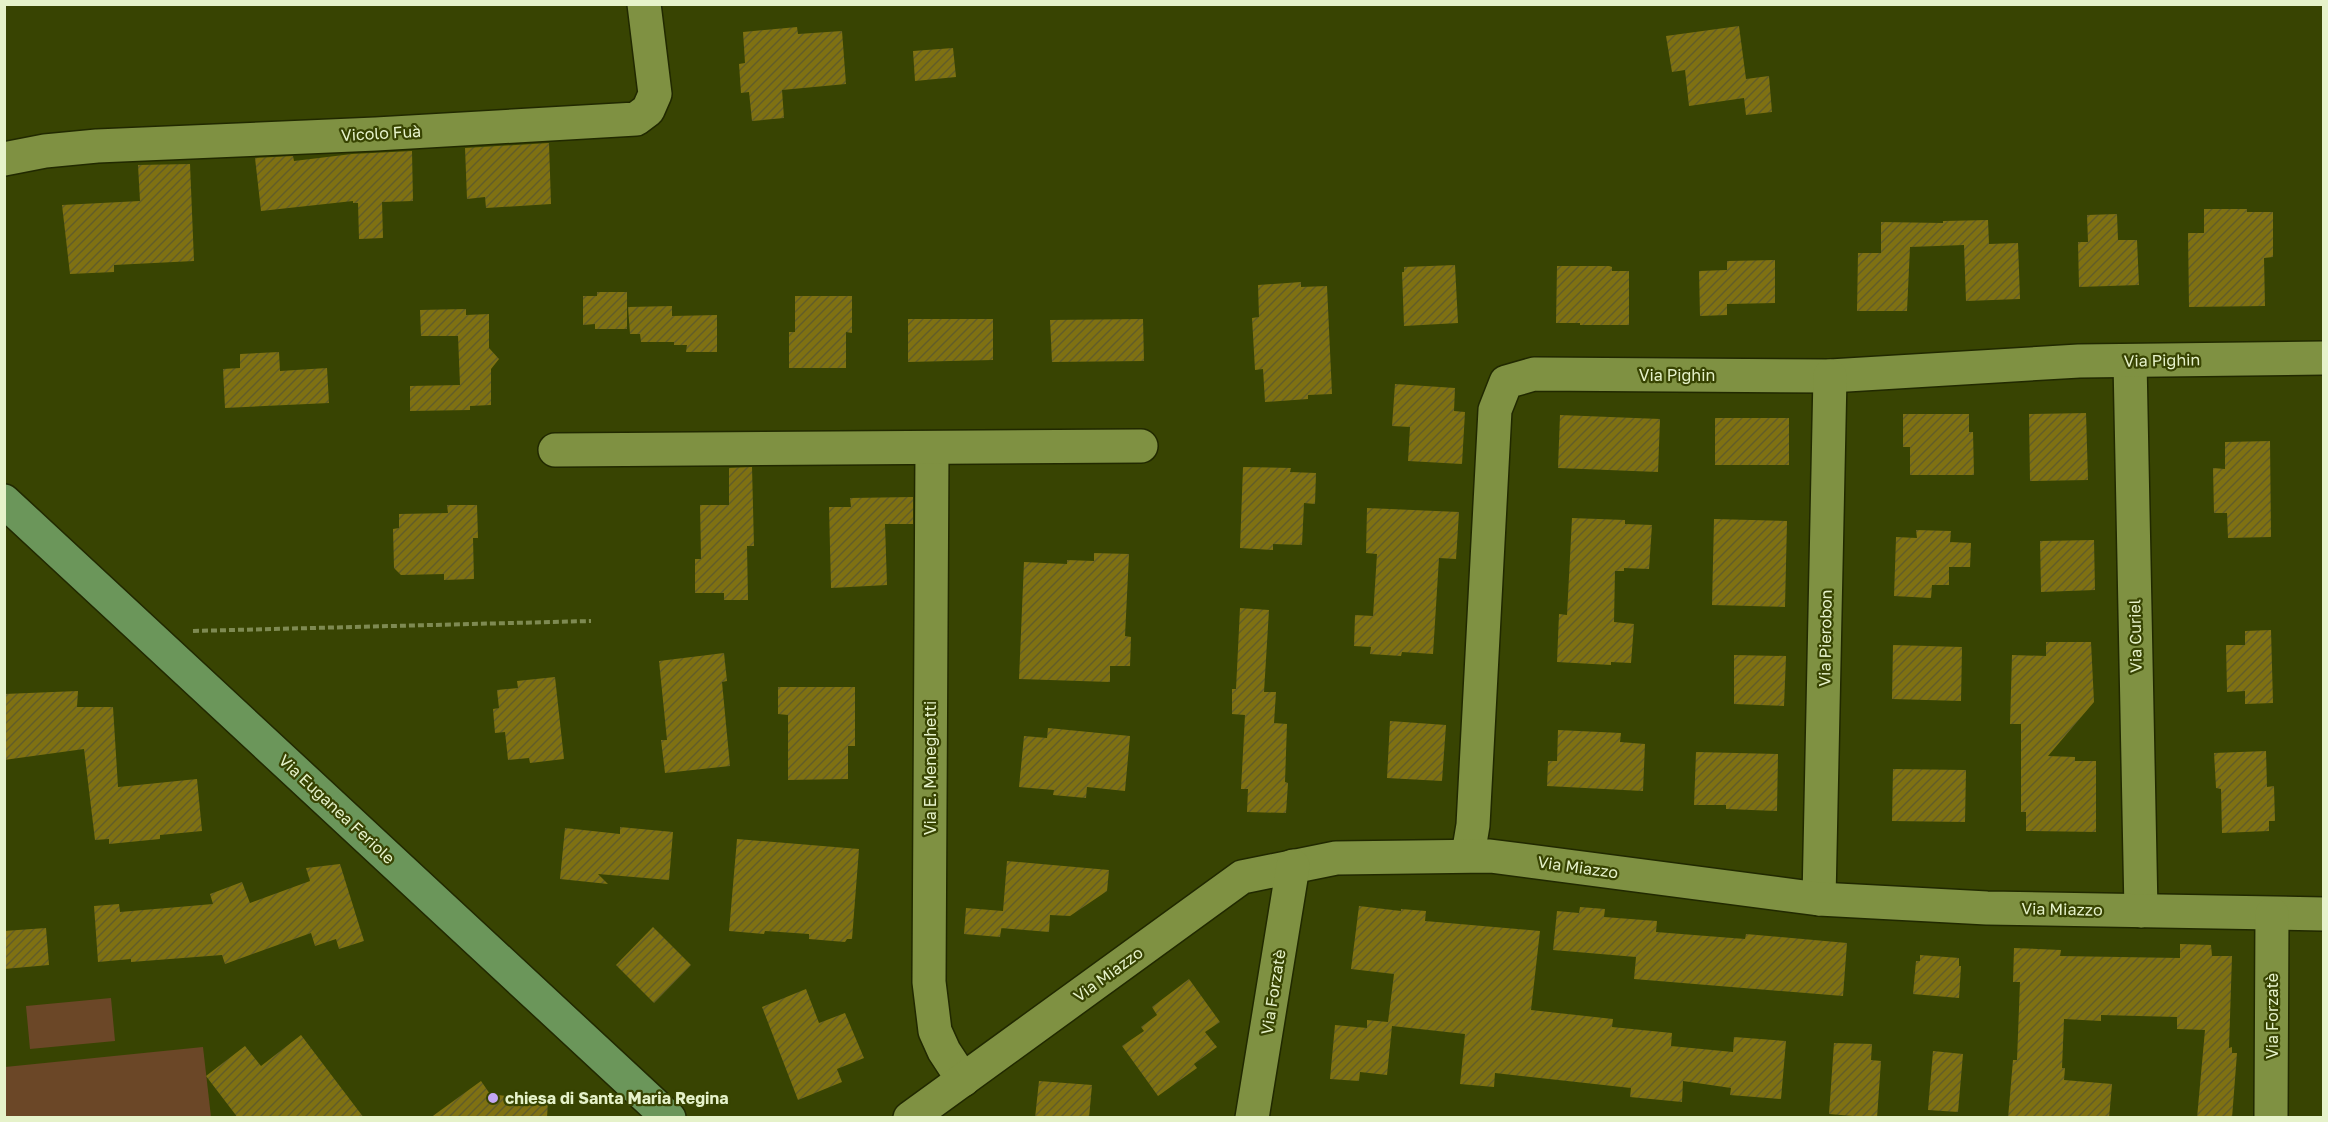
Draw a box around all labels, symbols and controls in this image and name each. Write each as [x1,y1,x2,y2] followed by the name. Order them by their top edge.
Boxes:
[340,121,422,145] street label: Vicolo Fuà
[2124,349,2200,371] street label: Via Pighin
[1639,365,1715,385] street label: Via Pighin
[1814,589,1836,687] street label: Via Pierobon
[2124,599,2146,673] street label: Via Curiel
[920,701,940,835] street label: Via E. Meneghetti
[275,750,399,868] street label: Via Euganea Feriole
[1536,851,1620,883] street label: Via Miazzo
[2021,898,2103,920] street label: Via Miazzo
[1069,942,1147,1006] street label: Via Miazzo
[1256,948,1290,1036] street label: Via Forzatè
[2262,973,2282,1059] street label: Via Forzatè
[505,1088,728,1108] place label: chiesa di Santa Maria Regina
[486,1091,500,1105] marker: chiesa di Santa Maria Regina

